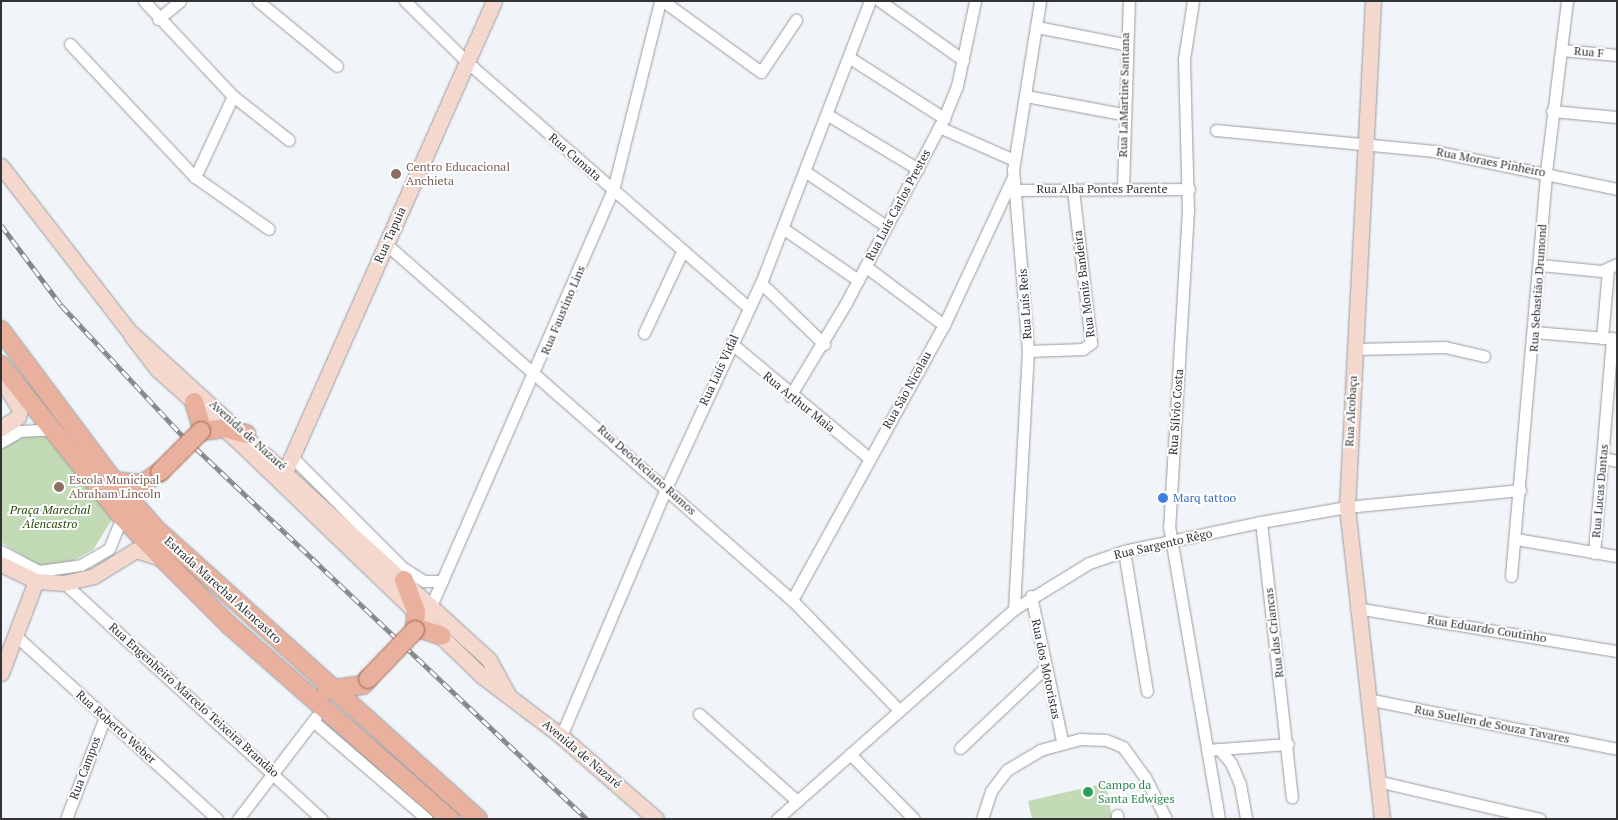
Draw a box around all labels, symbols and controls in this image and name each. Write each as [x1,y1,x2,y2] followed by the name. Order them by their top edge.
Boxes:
[1116,33,1132,157] street label: Rua LaMartine Santana
[1573,44,1605,60] street label: Rua F
[546,130,604,184] street label: Rua Cumata
[1435,144,1547,180] street label: Rua Moraes Pinheiro
[863,147,933,263] street label: Rua Luis Carlos Prestes
[406,160,510,188] place label: Centro Educacional Anchieta
[390,168,402,180] marker: Centro Educacional Anchieta
[1036,182,1168,196] street label: Rua Alba Pontes Parente
[371,205,409,265] street label: Rua Tapuia
[1526,224,1550,352] street label: Rua Sebastião Drumond
[1070,230,1098,338] street label: Rua Moniz Bandeira
[538,263,588,357] street label: Rua Faustino Lins
[1015,268,1035,340] street label: Rua Luís Reis
[696,332,742,408] street label: Rua Luís Vidal
[880,349,934,431] street label: Rua São Nicolau
[760,369,838,435] street label: Rua Arthur Maia
[1166,369,1186,455] street label: Rua Sílvio Costa
[1342,375,1360,447] street label: Rua Alcobaça
[207,397,289,473] street label: Avenida de Nazaré
[595,422,699,518] street label: Rua Deocleciano Ramos
[1589,443,1611,539] street label: Rua Lucas Dantas
[69,473,161,501] place label: Escola Municipal Abraham Lincoln
[53,481,65,493] marker: Escola Municipal Abraham Lincoln
[1173,491,1236,505] place label: Marq tattoo
[1157,492,1169,504] marker: Marq tattoo
[10,503,90,531] park label: Praça Marechal Alencastro
[1112,526,1214,562] street label: Rua Sargento Rêgo
[161,534,285,646] street label: Estrada Marechal Alencastro
[1261,587,1287,679] street label: Rua das Criancas
[1426,612,1548,646] street label: Rua Eduardo Coutinho
[1028,618,1064,720] street label: Rua dos Motoristas
[106,620,282,780] street label: Rua Engenheiro Marcelo Teixeira Brandão
[73,687,159,767] street label: Rua Roberto Weber
[1413,702,1571,746] street label: Rua Suellen de Souza Tavares
[540,717,624,791] street label: Avenida de Nazaré
[66,734,104,802] street label: Rua Campos
[1098,778,1175,806] place label: Campo da Santa Edwiges
[1082,786,1094,798] marker: Campo da Santa Edwiges

